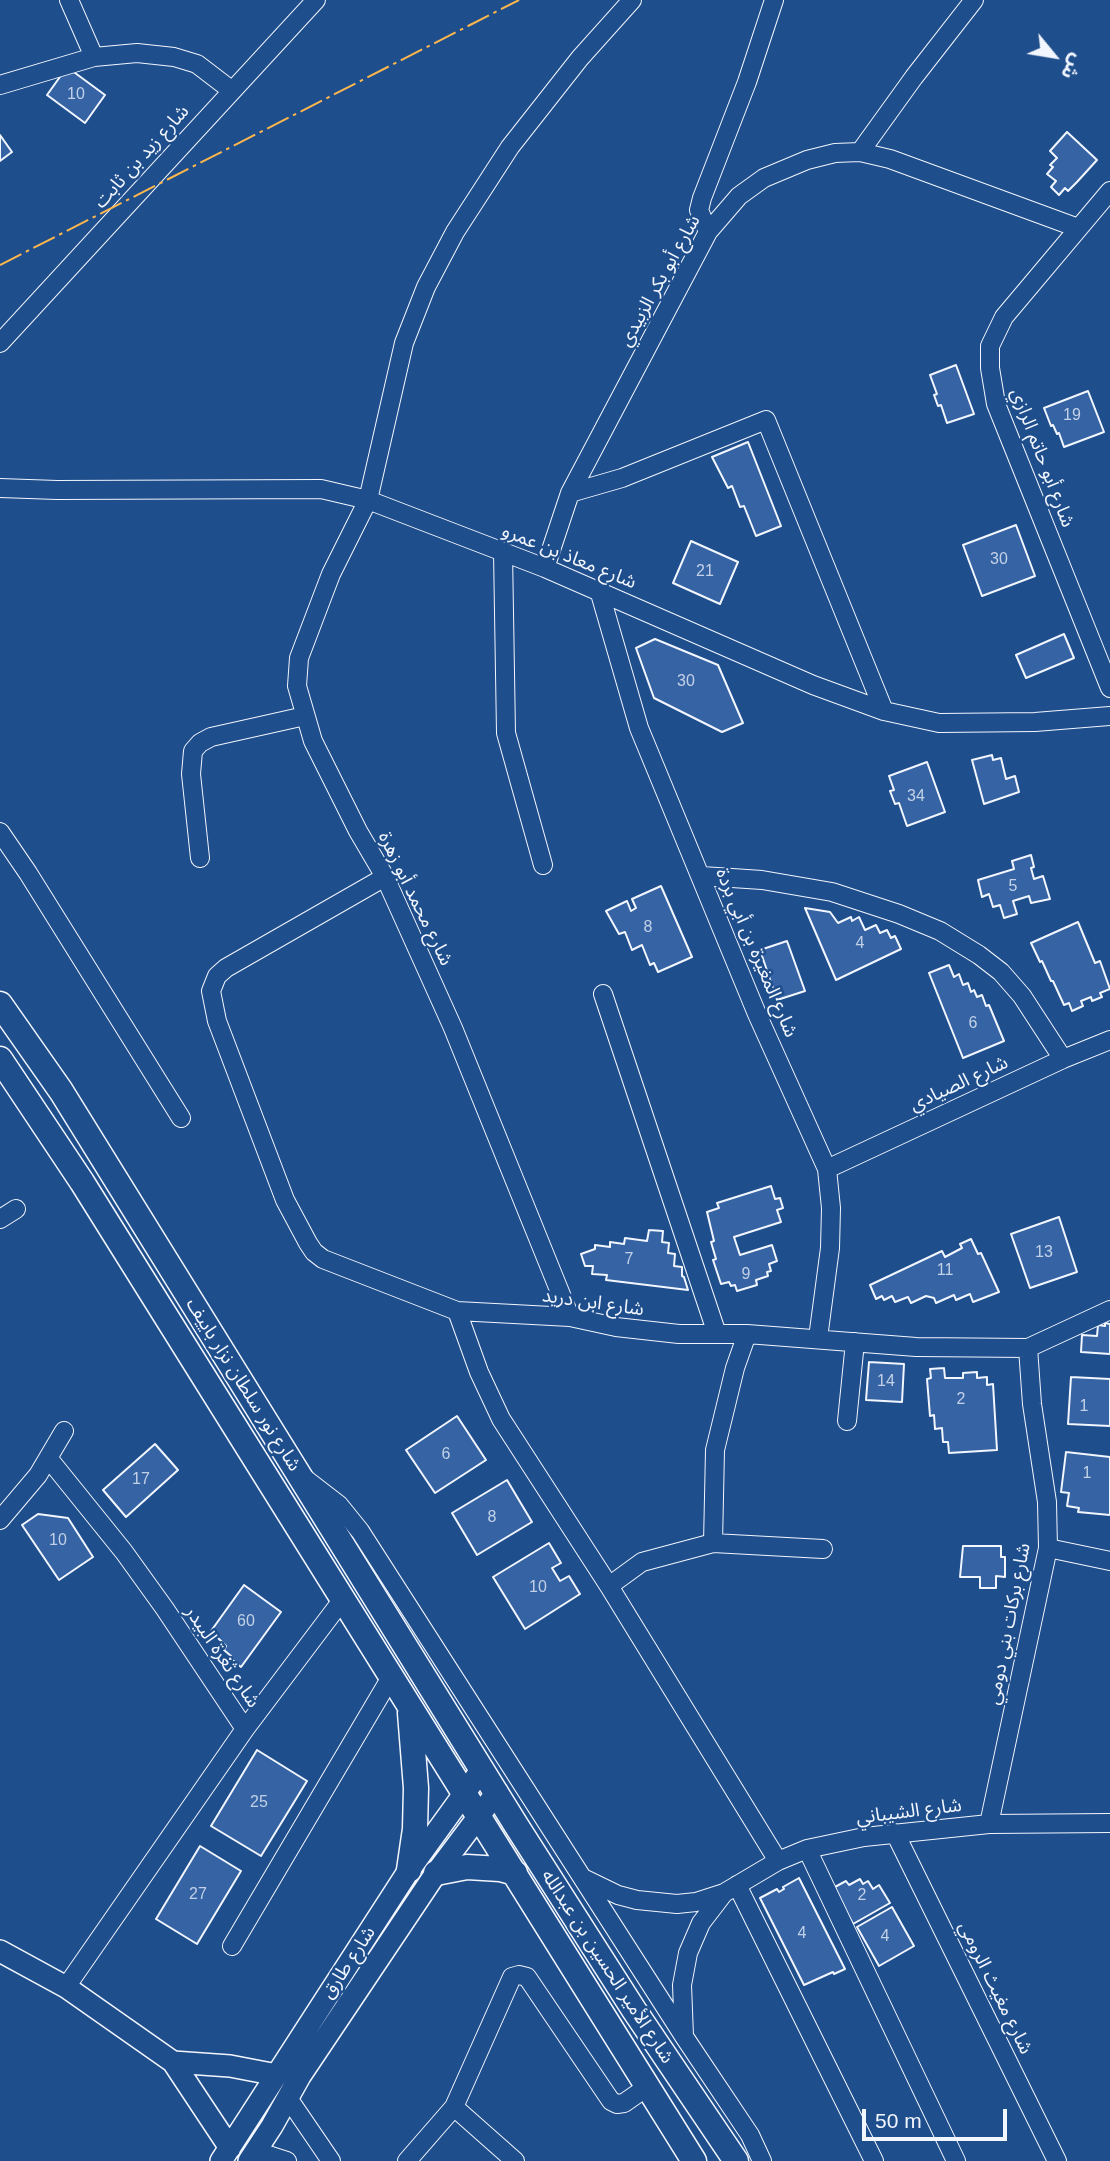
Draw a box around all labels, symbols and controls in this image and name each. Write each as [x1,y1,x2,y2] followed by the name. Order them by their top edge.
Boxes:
[1019,21,1089,91] north arrow
[1057,50,1088,83] text: ش
[67,85,85,105] house number: 10
[90,101,194,213] street label: شارع زيد بن ثابت
[614,211,706,351] street label: شارع أبو بكر الزبيدي
[1005,385,1079,531] street label: شارع أبو حاتم الرازي
[1063,406,1081,426] house number: 19
[498,520,640,594] street label: شارع معاذ بن عمرو
[990,550,1008,570] house number: 30
[696,562,714,582] house number: 21
[677,672,695,692] house number: 30
[907,787,925,807] house number: 34
[373,828,457,970] street label: شارع محمد أبو زهرة
[710,865,802,1041] street label: شارع المغيرة بن أبي بردة
[1009,877,1017,897] house number: 5
[644,918,652,938] house number: 8
[856,934,864,954] house number: 4
[969,1014,977,1034] house number: 6
[906,1051,1012,1117] street label: شارع الصيادي
[1035,1243,1053,1263] house number: 13
[625,1250,633,1270] house number: 7
[937,1261,953,1281] house number: 11
[742,1265,750,1285] house number: 9
[541,1285,645,1321] street label: شارع ابن دريد
[180,1294,306,1476] street label: شارع نور سلطان نزار باييف
[877,1372,895,1392] house number: 14
[957,1390,965,1410] house number: 2
[1080,1397,1088,1417] house number: 1
[442,1445,450,1465] house number: 6
[1083,1464,1091,1484] house number: 1
[132,1470,150,1490] house number: 17
[488,1508,496,1528] house number: 8
[49,1531,67,1551] house number: 10
[982,1541,1036,1707] street label: شارع بركات بني دومي
[529,1578,547,1598] house number: 10
[180,1602,264,1712] street label: شارع ثغرة البيدر
[237,1612,255,1632] house number: 60
[250,1793,268,1813] house number: 25
[855,1794,963,1830] street label: شارع الشيباني
[536,1866,678,2068] street label: شارع الأمير الحسين بن عبدالله
[189,1885,207,1905] house number: 27
[858,1886,866,1906] house number: 2
[953,1918,1037,2058] street label: شارع مغيث الرومي
[317,1922,381,2004] street label: شارع طارق
[798,1924,806,1944] house number: 4
[881,1927,889,1947] house number: 4
[865,2094,1010,2138] scale bar
[875,2109,922,2132] text: 50 m

